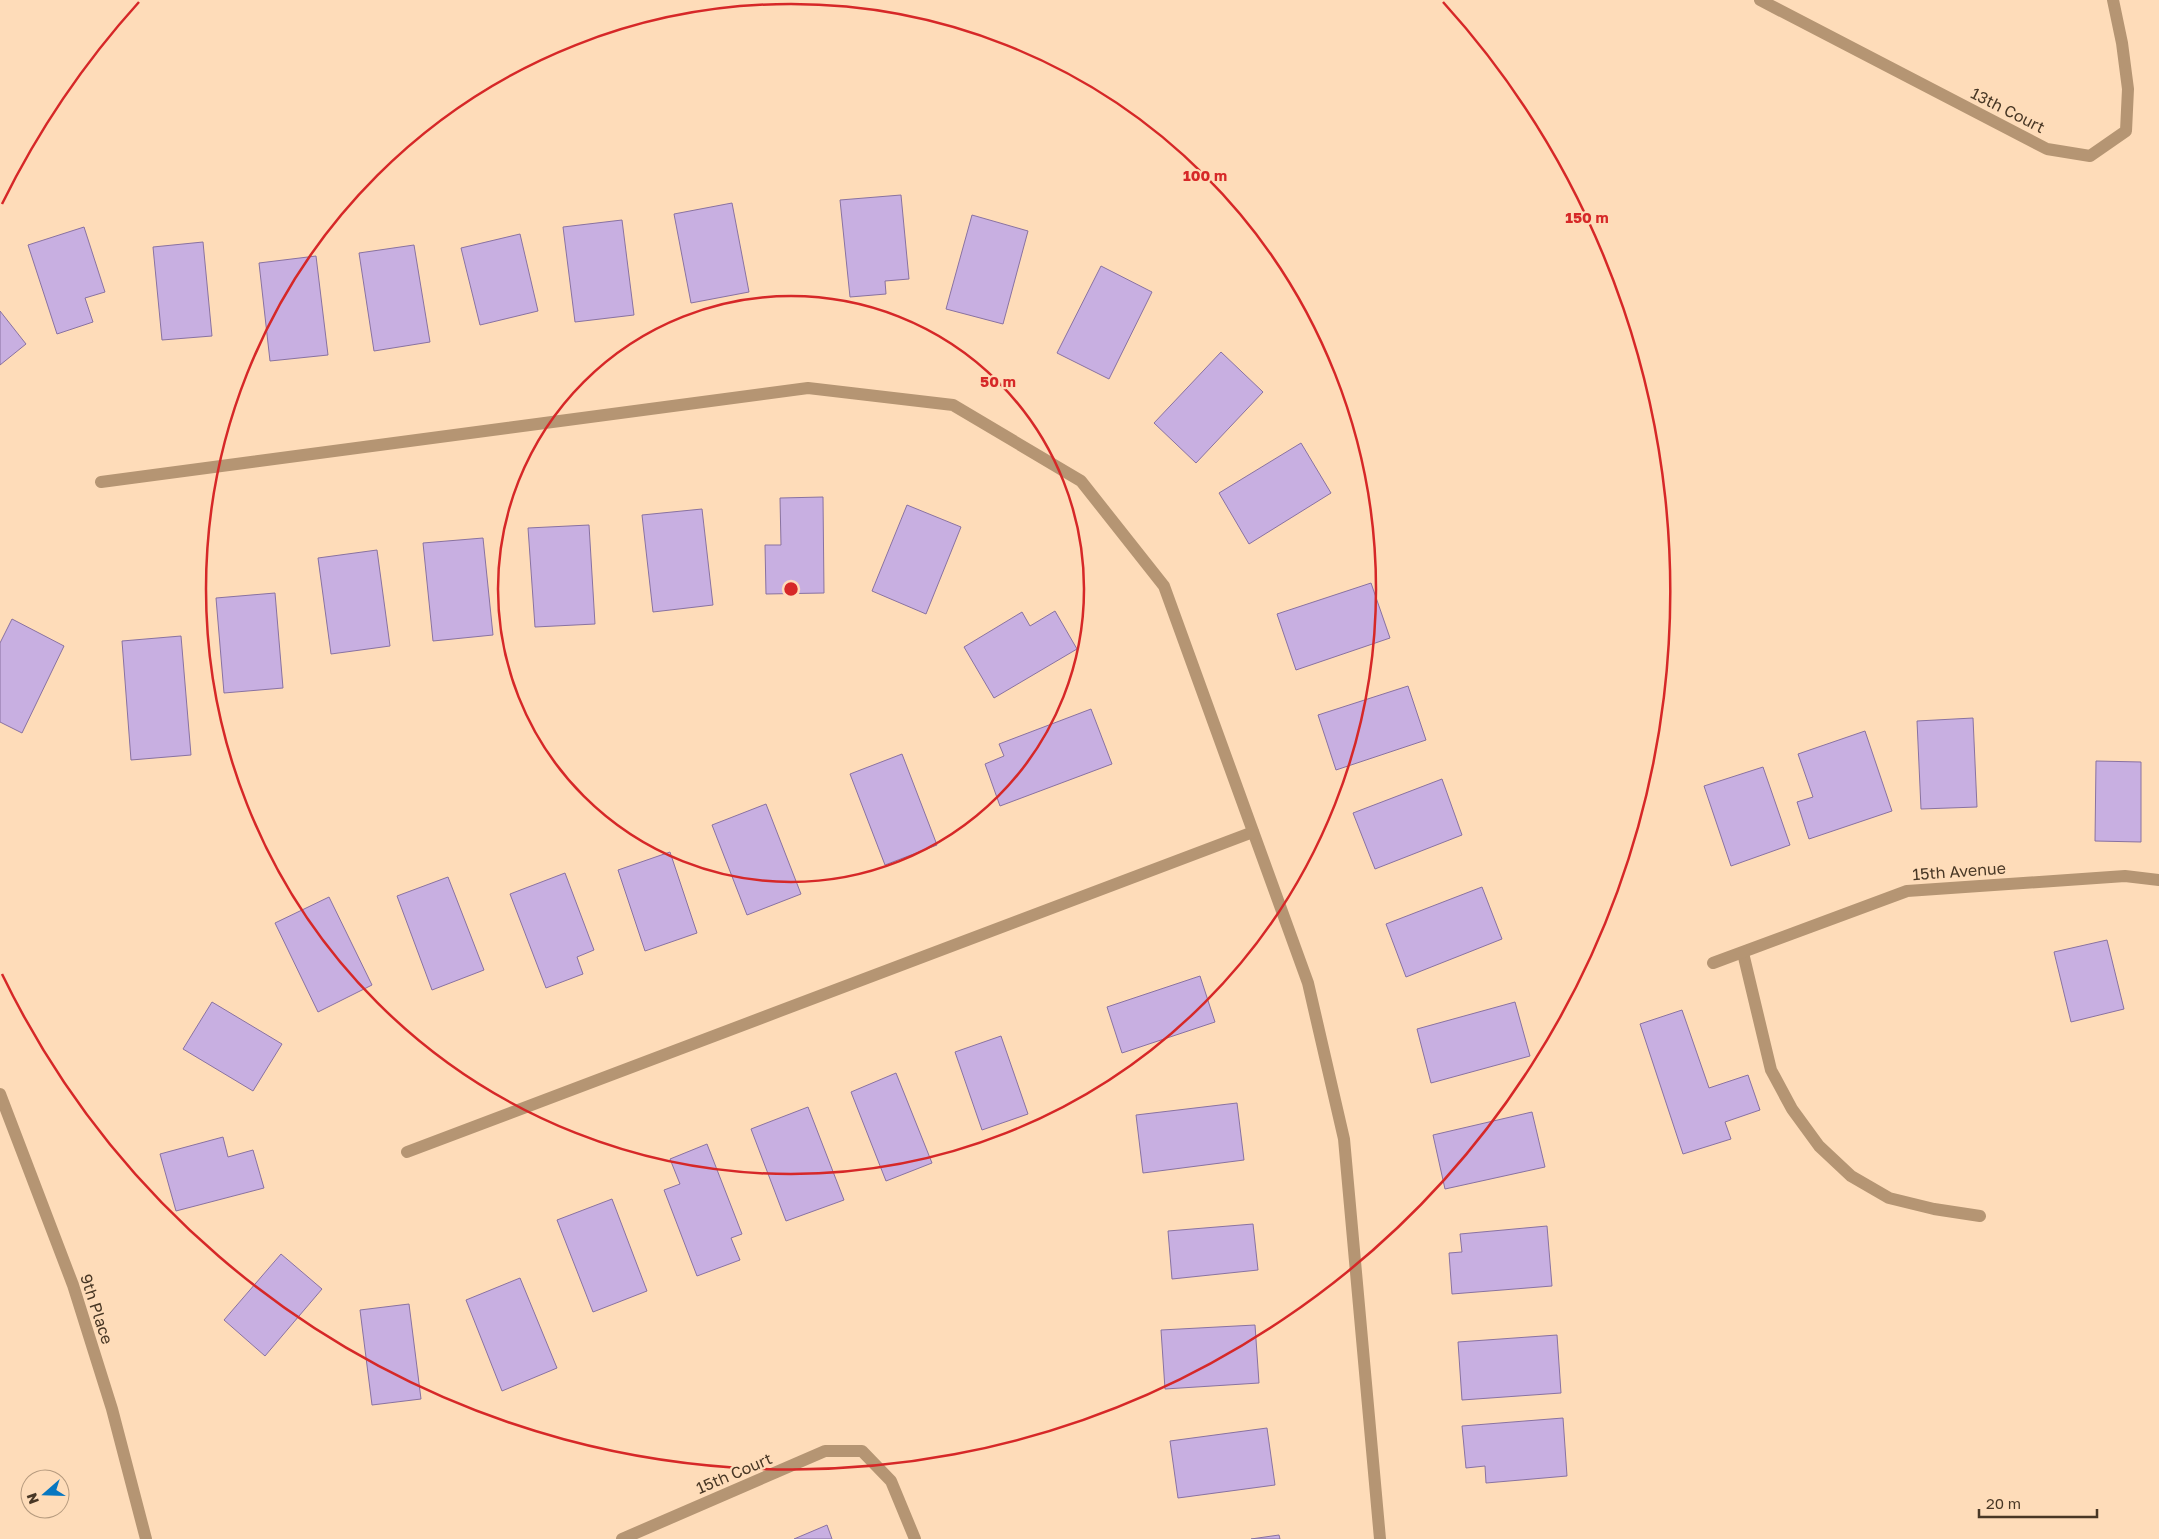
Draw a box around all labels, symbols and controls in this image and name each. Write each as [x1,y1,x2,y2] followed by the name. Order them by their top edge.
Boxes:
[1968,83,2048,137] street label: 13th Court
[1183,166,1227,184] text: 100 m
[1565,208,1609,226] text: 150 m
[980,372,1016,390] text: 50 m
[782,580,800,598] centre of rings
[1912,858,2006,884] street label: 15th Avenue
[76,1271,118,1347] street label: 9th Place
[693,1448,775,1498] street label: 15th Court
[20,1469,70,1519] north arrow
[1979,1486,2096,1518] scale bar
[23,1491,42,1507] text: N
[1986,1494,2021,1512] text: 20 m

